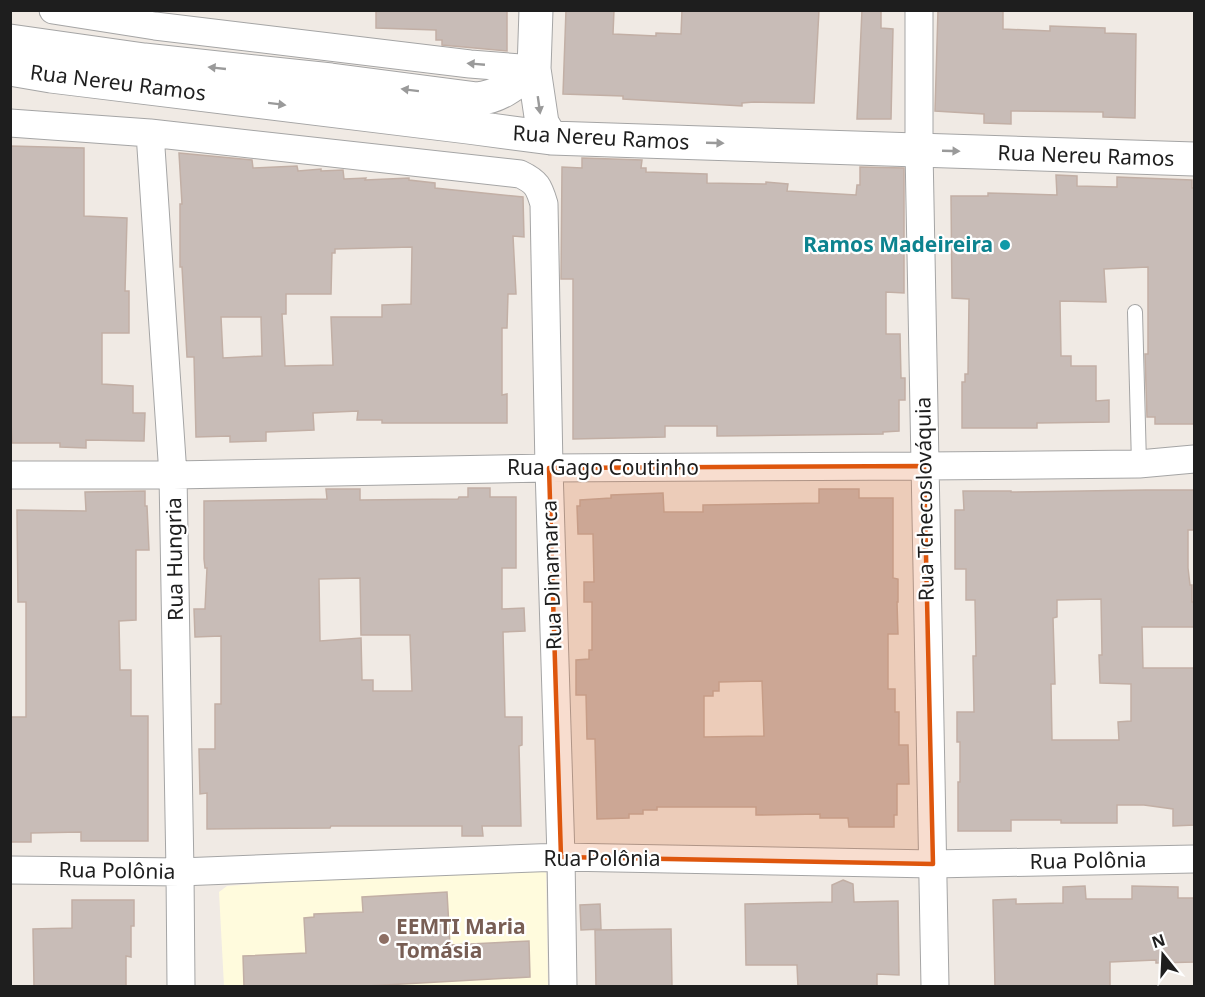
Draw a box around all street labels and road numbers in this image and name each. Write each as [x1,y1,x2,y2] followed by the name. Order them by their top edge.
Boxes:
[29,57,208,107] street label: Rua Nereu Ramos
[512,118,690,156] street label: Rua Nereu Ramos
[997,138,1175,172] street label: Rua Nereu Ramos
[908,397,940,601] street label: Rua Tchecoslováquia
[507,453,699,481] street label: Rua Gago Coutinho
[159,497,189,621] street label: Rua Hungria
[534,499,568,651] street label: Rua Dinamarca
[544,844,661,872] street label: Rua Polônia
[1029,845,1147,875] street label: Rua Polônia
[58,855,176,885] street label: Rua Polônia

